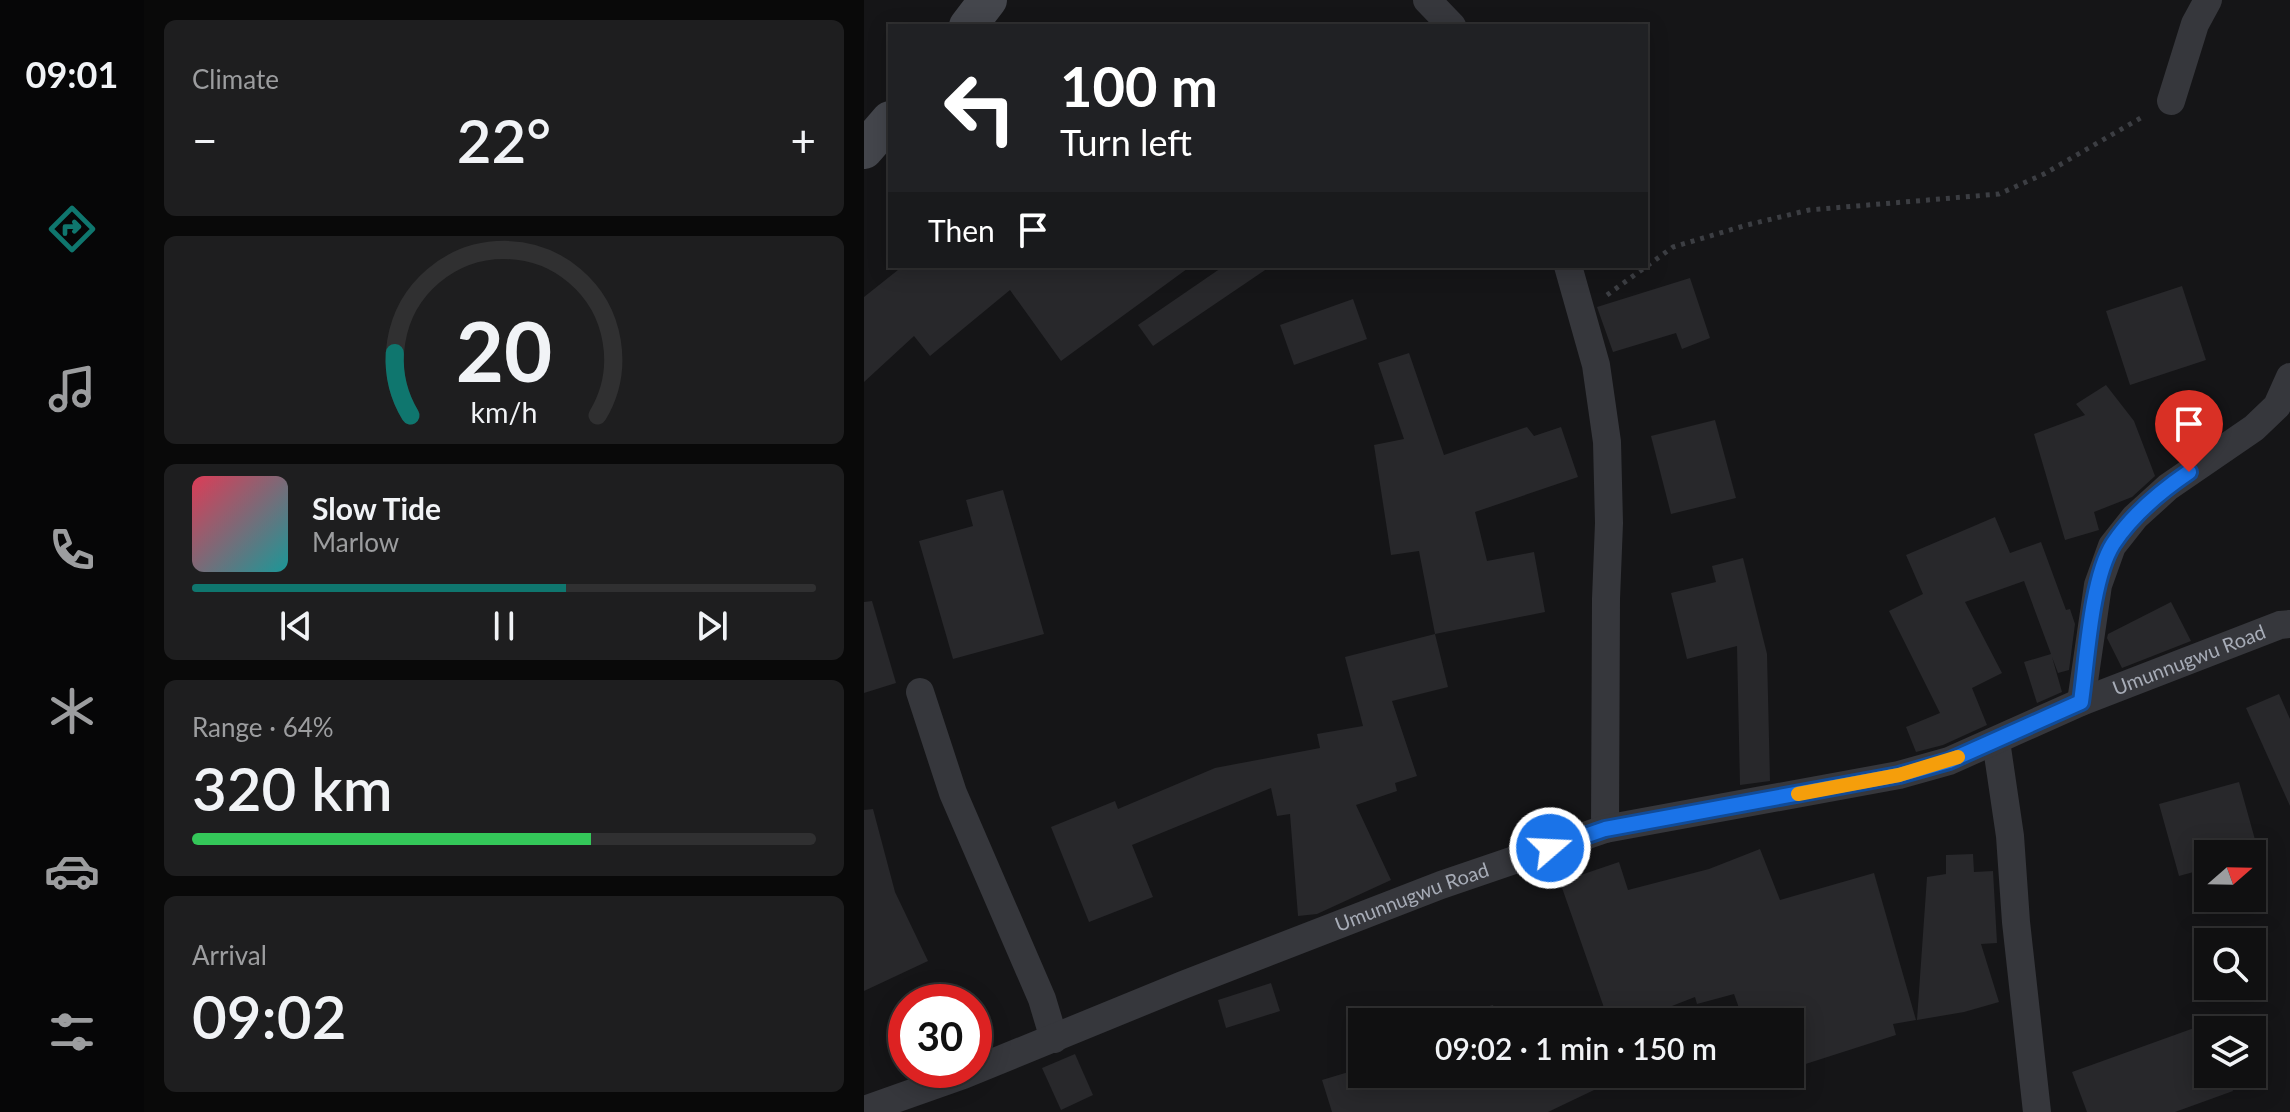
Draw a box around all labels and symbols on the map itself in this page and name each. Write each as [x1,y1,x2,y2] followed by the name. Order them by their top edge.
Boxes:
[2155,390,2223,472] pin
[2109,619,2269,700] street label: Umunnugwu Road
[1508,806,1592,890] position arrow
[2194,840,2266,912] north arrow
[1331,857,1492,936] street label: Umunnugwu Road
[888,984,992,1088] speed limit sign: 30

